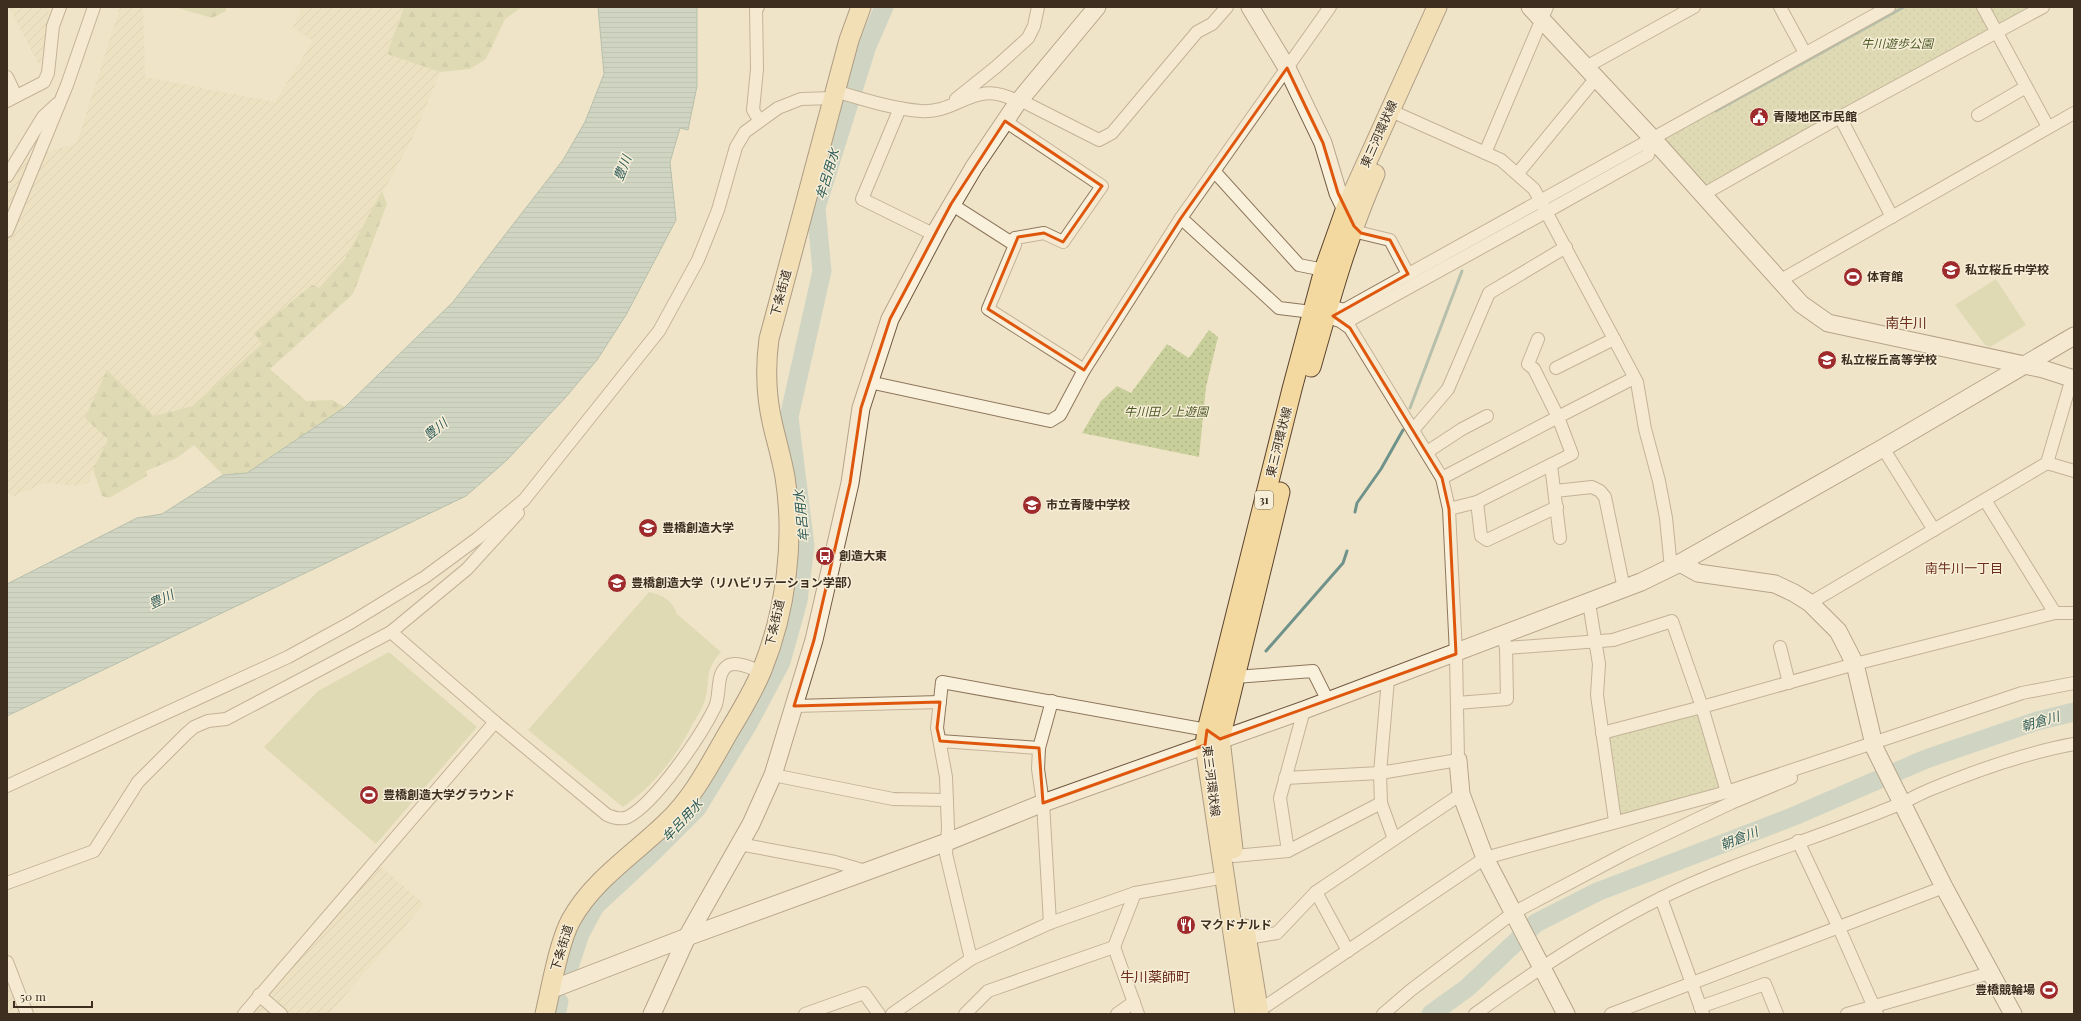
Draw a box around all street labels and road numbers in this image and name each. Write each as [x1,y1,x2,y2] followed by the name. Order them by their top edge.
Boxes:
[1356,97,1400,170] street label: 東三河環状線
[766,267,794,318] street label: 下条街道
[1262,405,1295,479] street label: 東三河環状線
[1255,491,1273,509] road number: 31
[761,598,787,648] street label: 下条街道
[1200,744,1224,818] street label: 東三河環状線
[546,922,576,973] street label: 下条街道

